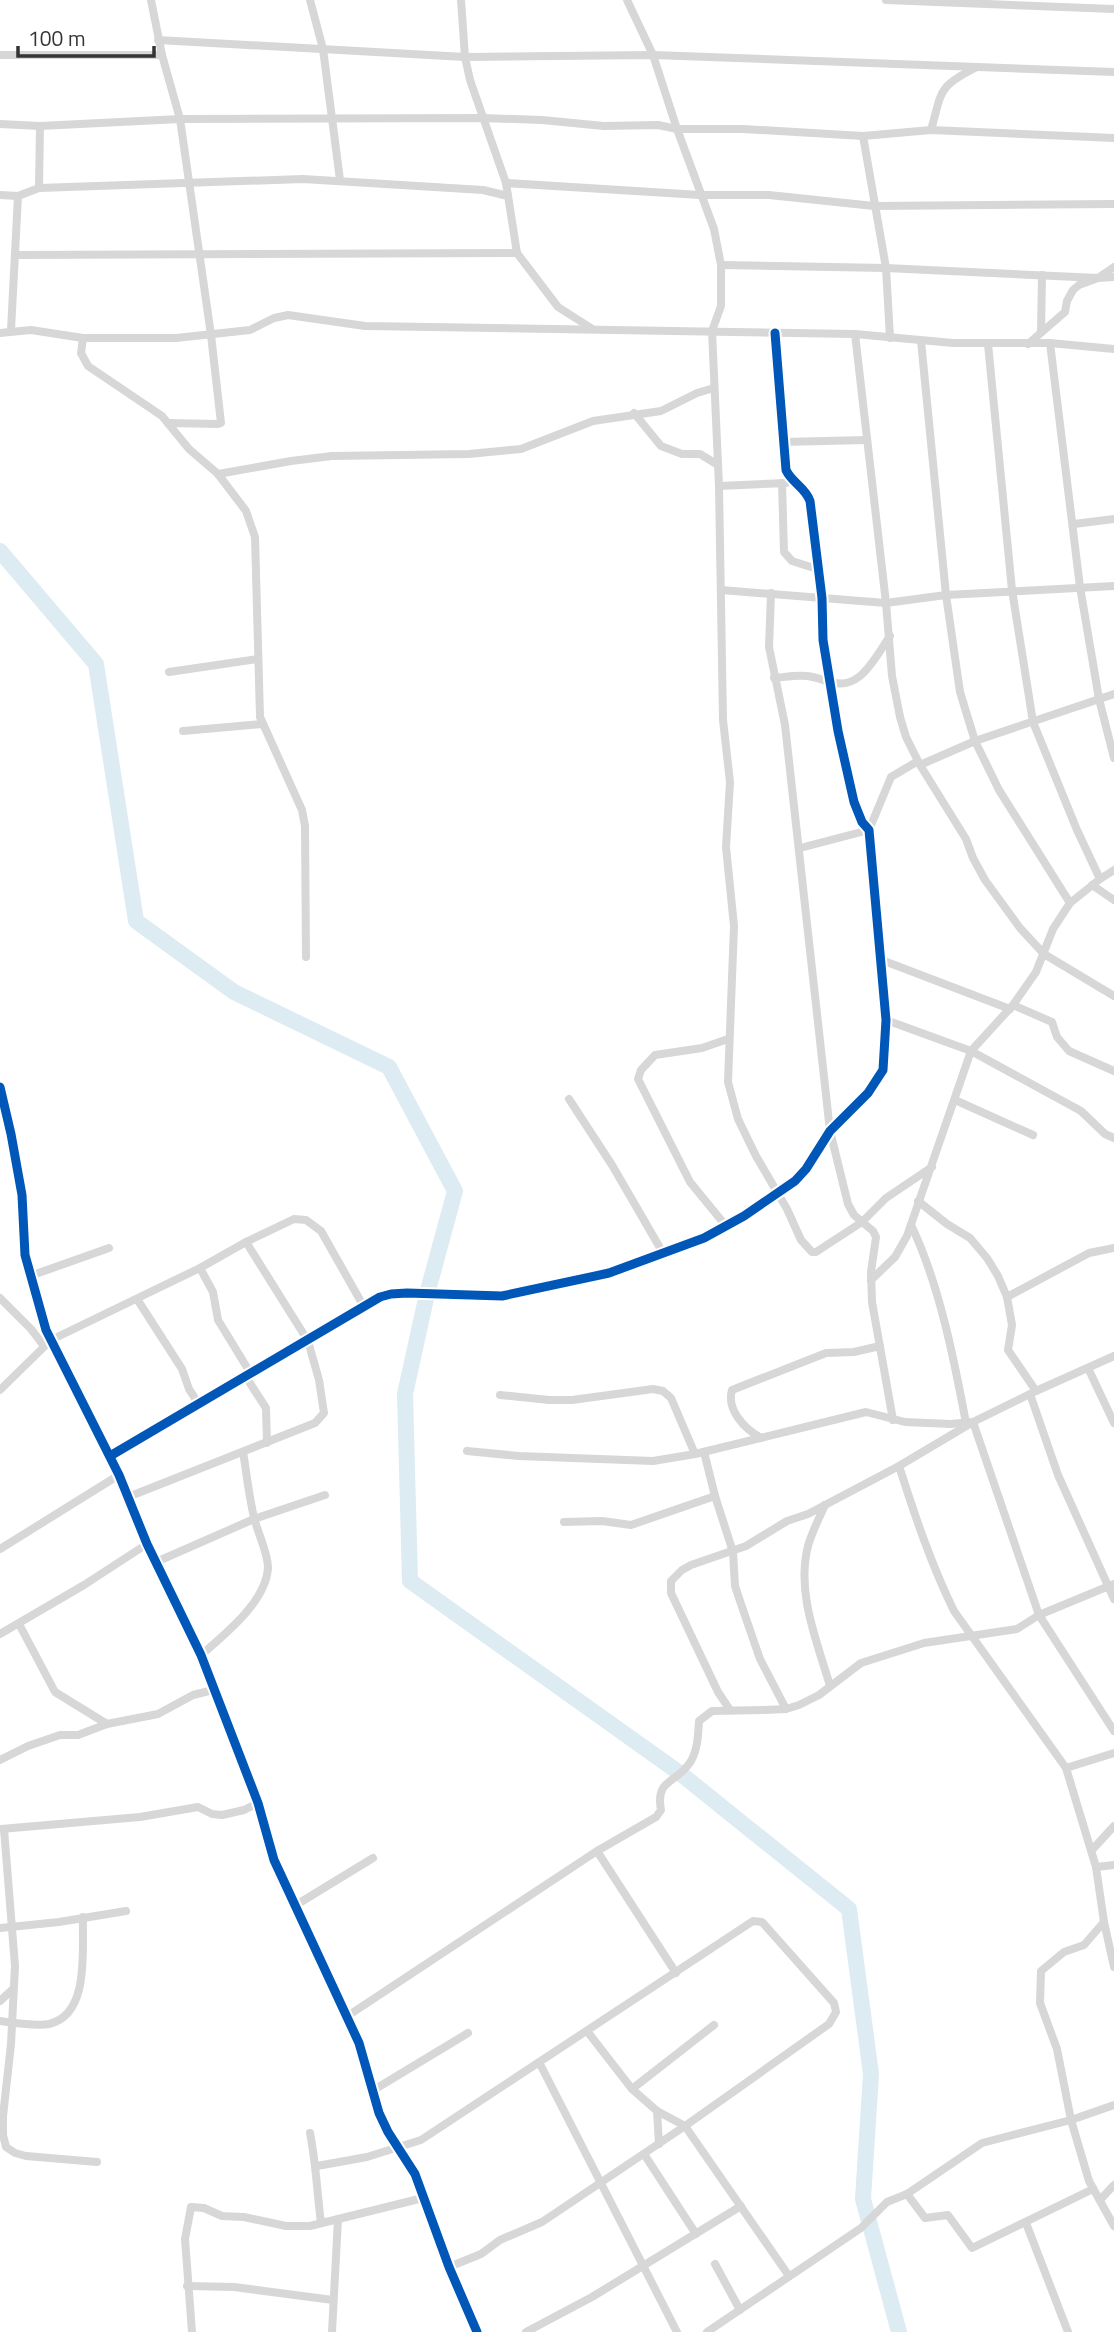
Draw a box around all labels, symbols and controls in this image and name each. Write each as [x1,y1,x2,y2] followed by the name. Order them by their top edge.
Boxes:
[18,14,154,58] scale bar
[28,22,85,54] text: 100 m

